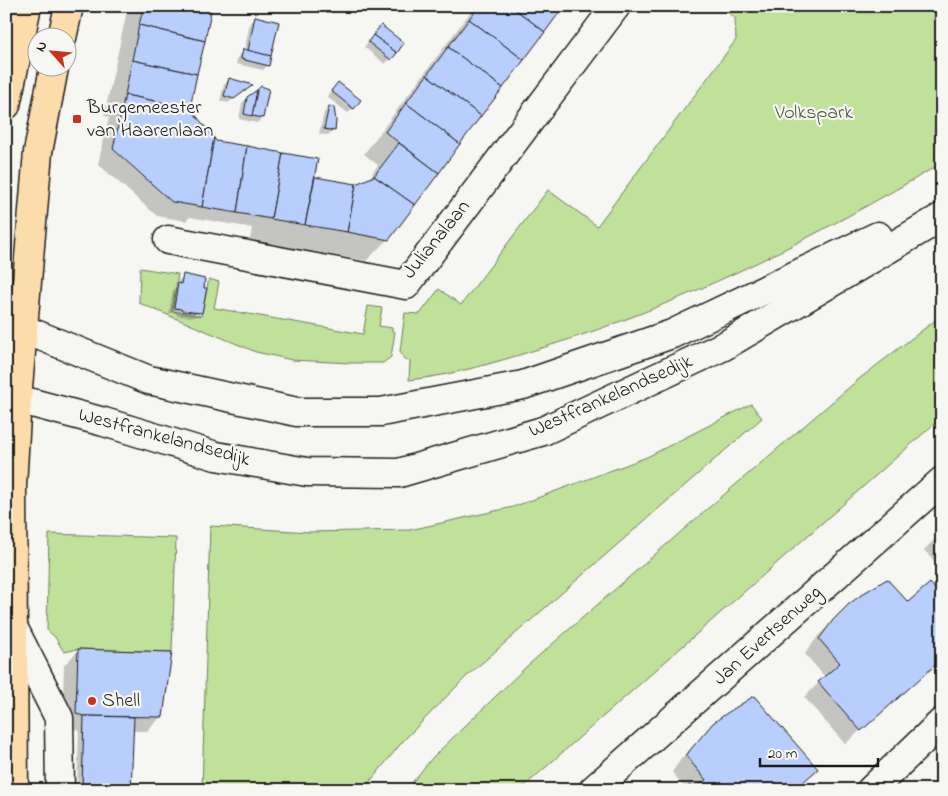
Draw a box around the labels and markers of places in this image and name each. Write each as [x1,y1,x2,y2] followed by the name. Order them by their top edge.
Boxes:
[86,94,214,146] place label: Burgemeester van Haarenlaan
[71,113,83,125] marker: Burgemeester van Haarenlaan
[102,687,140,716] place label: Shell
[86,695,98,707] marker: Shell

